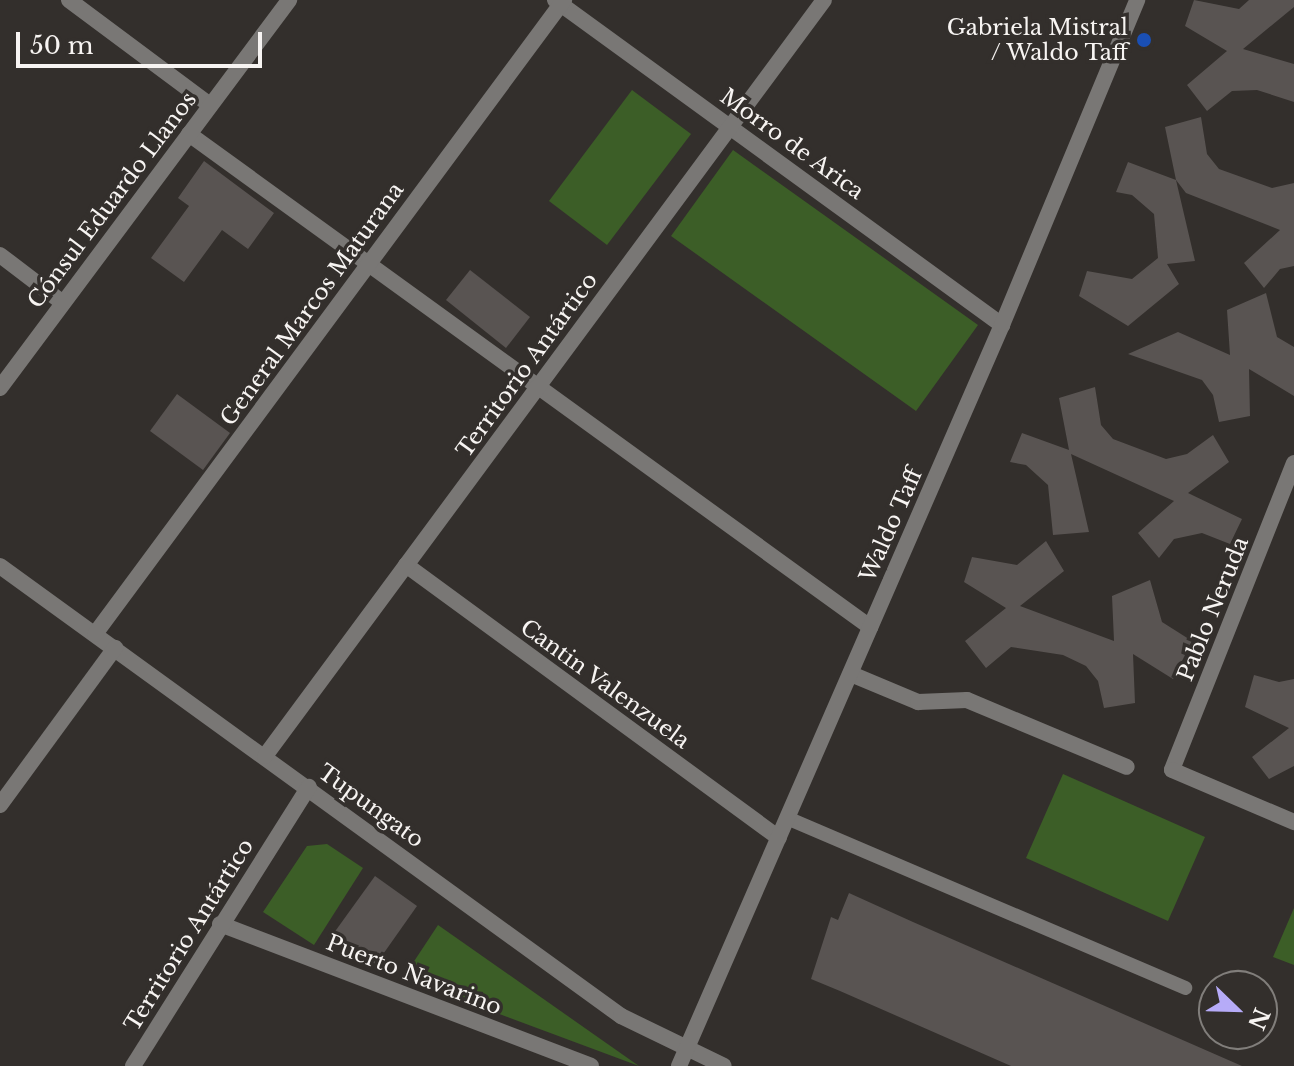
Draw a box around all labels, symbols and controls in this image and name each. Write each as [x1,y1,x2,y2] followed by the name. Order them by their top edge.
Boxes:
[946,14,1128,66] place label: Gabriela Mistral / Waldo Taff
[20,16,266,66] scale bar
[30,31,93,60] text: 50 m
[1135,31,1153,49] marker: Gabriela Mistral / Waldo Taff
[715,83,869,205] street label: Morro de Arica
[22,87,202,313] street label: Cónsul Eduardo Llanos
[215,177,409,431] street label: General Marcos Maturana
[451,267,603,463] street label: Territorio Antártico
[854,464,928,586] street label: Waldo Taff
[1172,533,1254,685] street label: Pablo Neruda
[515,614,695,754] street label: Cantin Valenzuela
[313,759,429,853] street label: Tupungato
[119,833,259,1037] street label: Territorio Antártico
[323,929,505,1021] street label: Puerto Navarino
[1198,970,1278,1050] north arrow
[1242,1004,1275,1034] text: N

